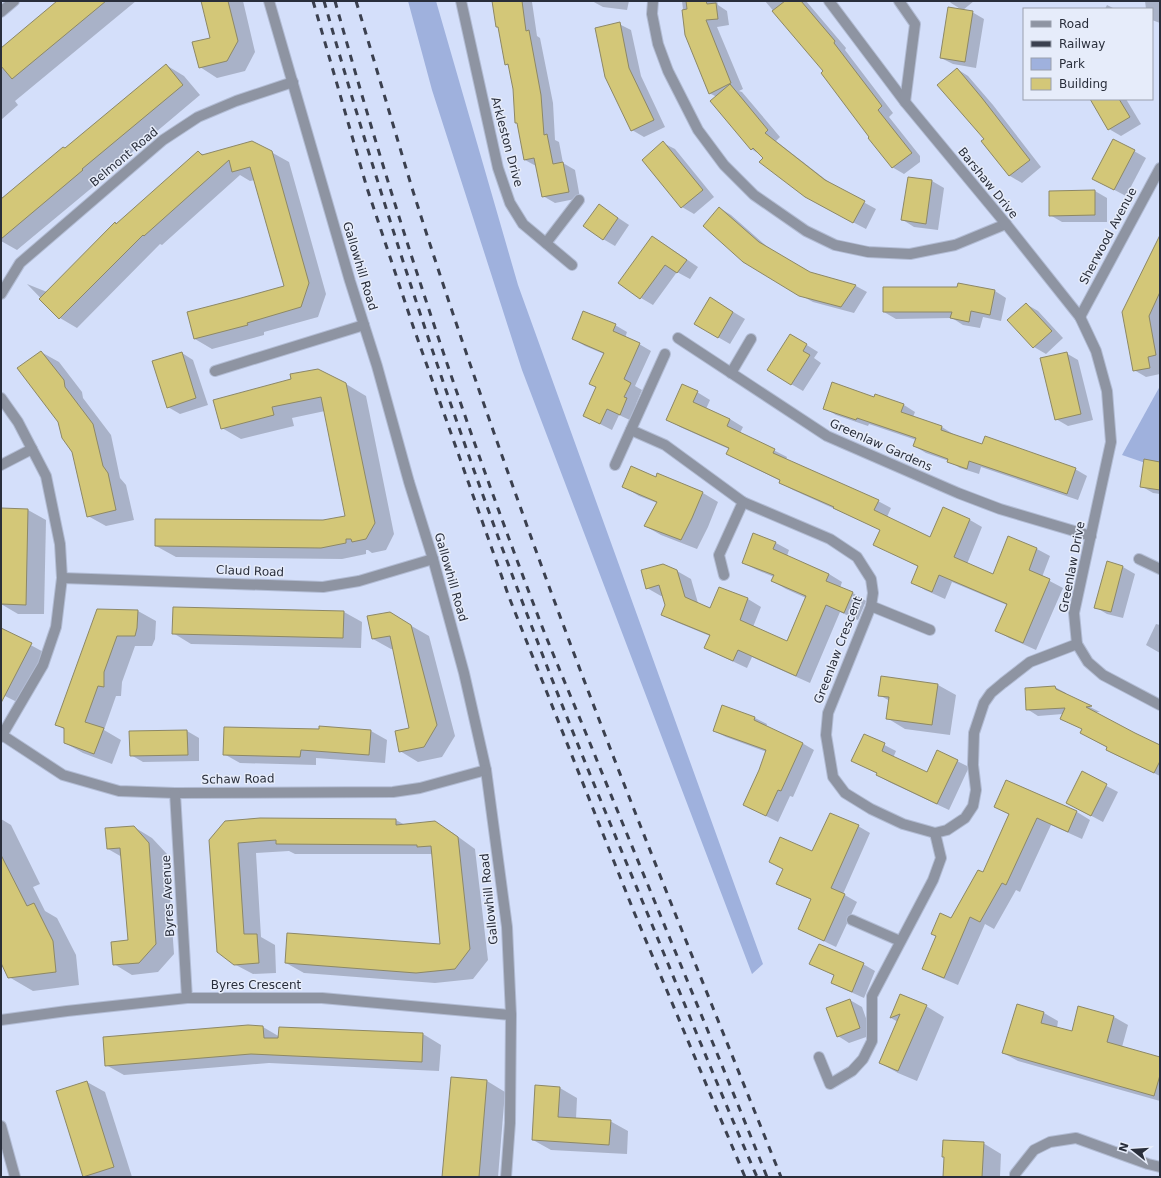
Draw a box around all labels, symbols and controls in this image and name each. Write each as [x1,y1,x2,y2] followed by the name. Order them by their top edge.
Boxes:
[1023,8,1153,100] legend
[1059,17,1089,31] text: Road
[1059,37,1105,51] text: Railway
[1059,57,1085,71] text: Park
[1059,77,1108,91] text: Building
[488,95,526,189] street label: Arkleston Drive
[87,125,161,189] street label: Belmont Road
[955,145,1021,221] street label: Barshaw Drive
[1076,185,1140,287] street label: Sherwood Avenue
[340,220,380,312] street label: Gallowhill Road
[828,416,934,474] street label: Greenlaw Gardens
[1056,520,1088,614] street label: Greenlaw Drive
[432,531,470,623] street label: Gallowhill Road
[216,563,284,579] street label: Claud Road
[811,594,865,706] street label: Greenlaw Crescent
[201,771,275,787] street label: Schaw Road
[477,853,501,945] street label: Gallowhill Road
[159,855,177,937] street label: Byres Avenue
[211,978,302,992] street label: Byres Crescent
[1113,1130,1153,1170] north arrow
[1116,1141,1131,1154] text: N

